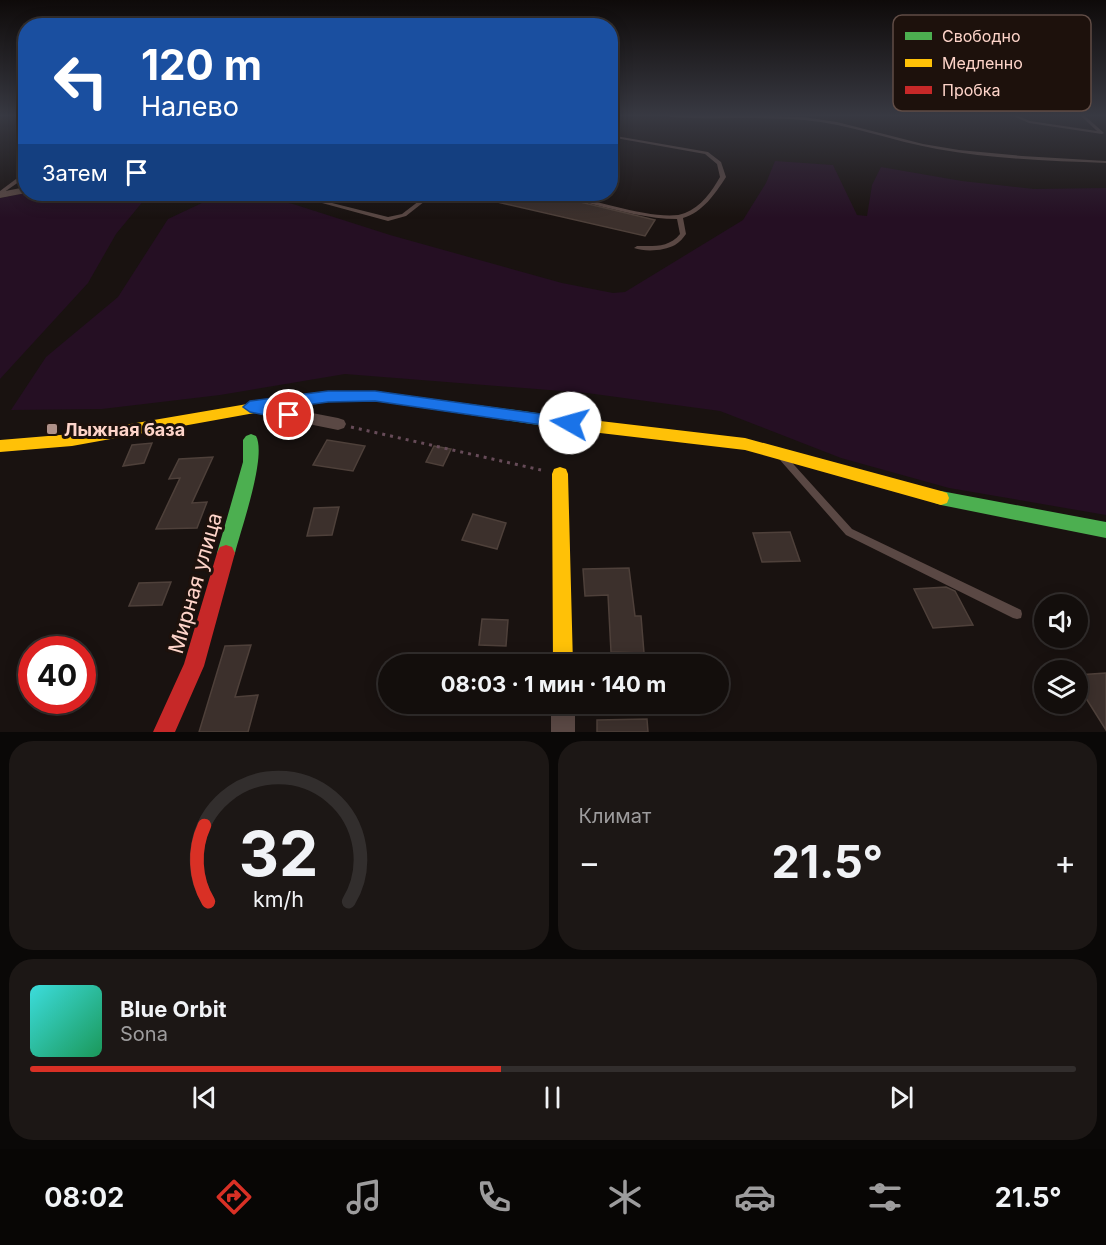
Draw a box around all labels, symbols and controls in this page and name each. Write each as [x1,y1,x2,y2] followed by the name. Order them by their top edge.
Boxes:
[893,15,1091,111] legend
[942,26,1021,46] text: Свободно
[141,39,262,90] text: 120 m
[42,42,120,120] icon: left
[942,53,1023,73] text: Медленно
[942,80,1000,100] text: Пробка
[141,90,239,123] text: Налево
[120,156,153,189] icon: arrive
[42,160,108,186] text: Затем
[263,389,314,440] pin
[538,391,602,455] position arrow
[272,398,305,431] icon: arrive
[64,419,185,440] place label: Лыжная база
[45,422,59,436] marker: Лыжная база
[163,510,227,656] street label: Мирная улица
[1034,594,1088,714] map controls
[1034,594,1088,648] button: sound
[18,636,96,714] speed limit sign: 40
[1034,660,1088,714] button: layers
[441,671,666,697] text: 08:03 · 1 мин · 140 m
[579,804,651,828] text: Климат
[239,816,319,891] text: 32
[771,834,883,889] text: 21.5°
[579,842,600,882] text: −
[1054,842,1076,882] text: +
[253,887,304,913] text: km/h
[120,996,227,1022] text: Blue Orbit
[120,1022,168,1046] text: Sona
[188,1081,221,1114] icon: previous
[536,1081,569,1114] icon: pause
[885,1081,918,1114] icon: next
[213,1176,255,1218] icon: directions
[343,1176,385,1218] icon: music
[473,1176,515,1218] icon: phone
[604,1176,646,1218] icon: climate
[734,1176,776,1218] icon: car
[864,1176,906,1218] icon: filters
[44,1181,124,1214] text: 08:02
[995,1181,1062,1214] text: 21.5°

